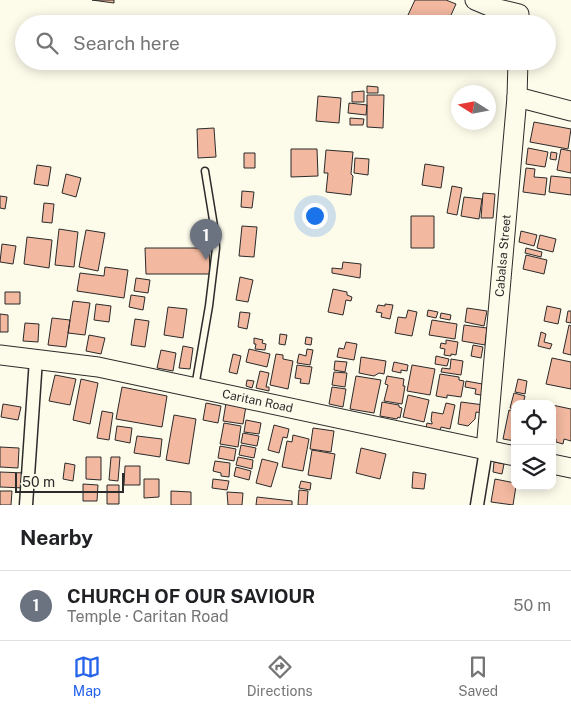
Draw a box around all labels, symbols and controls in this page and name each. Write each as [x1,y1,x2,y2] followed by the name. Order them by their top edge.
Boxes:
[15,15,556,70] search box
[33,29,61,57] icon: search
[73,32,180,54] text: Search here
[451,85,496,130] north arrow
[302,203,328,229] your location
[492,214,514,298] street label: Cabalsa Street
[190,219,222,260] pin: 1
[221,387,294,415] street label: Caritan Road
[511,400,556,490] map controls
[511,400,556,445] button: locate
[511,445,556,490] button: layers
[15,470,124,493] scale bar
[22,474,55,490] text: 50 m
[20,525,93,550] text: Nearby
[67,585,315,607] text: CHURCH OF OUR SAVIOUR
[33,596,39,615] text: 1
[513,596,551,615] text: 50 m
[67,607,229,626] text: Temple · Caritan Road
[73,653,101,699] tab: Map
[247,653,313,699] tab: Directions
[458,653,498,699] tab: Saved

